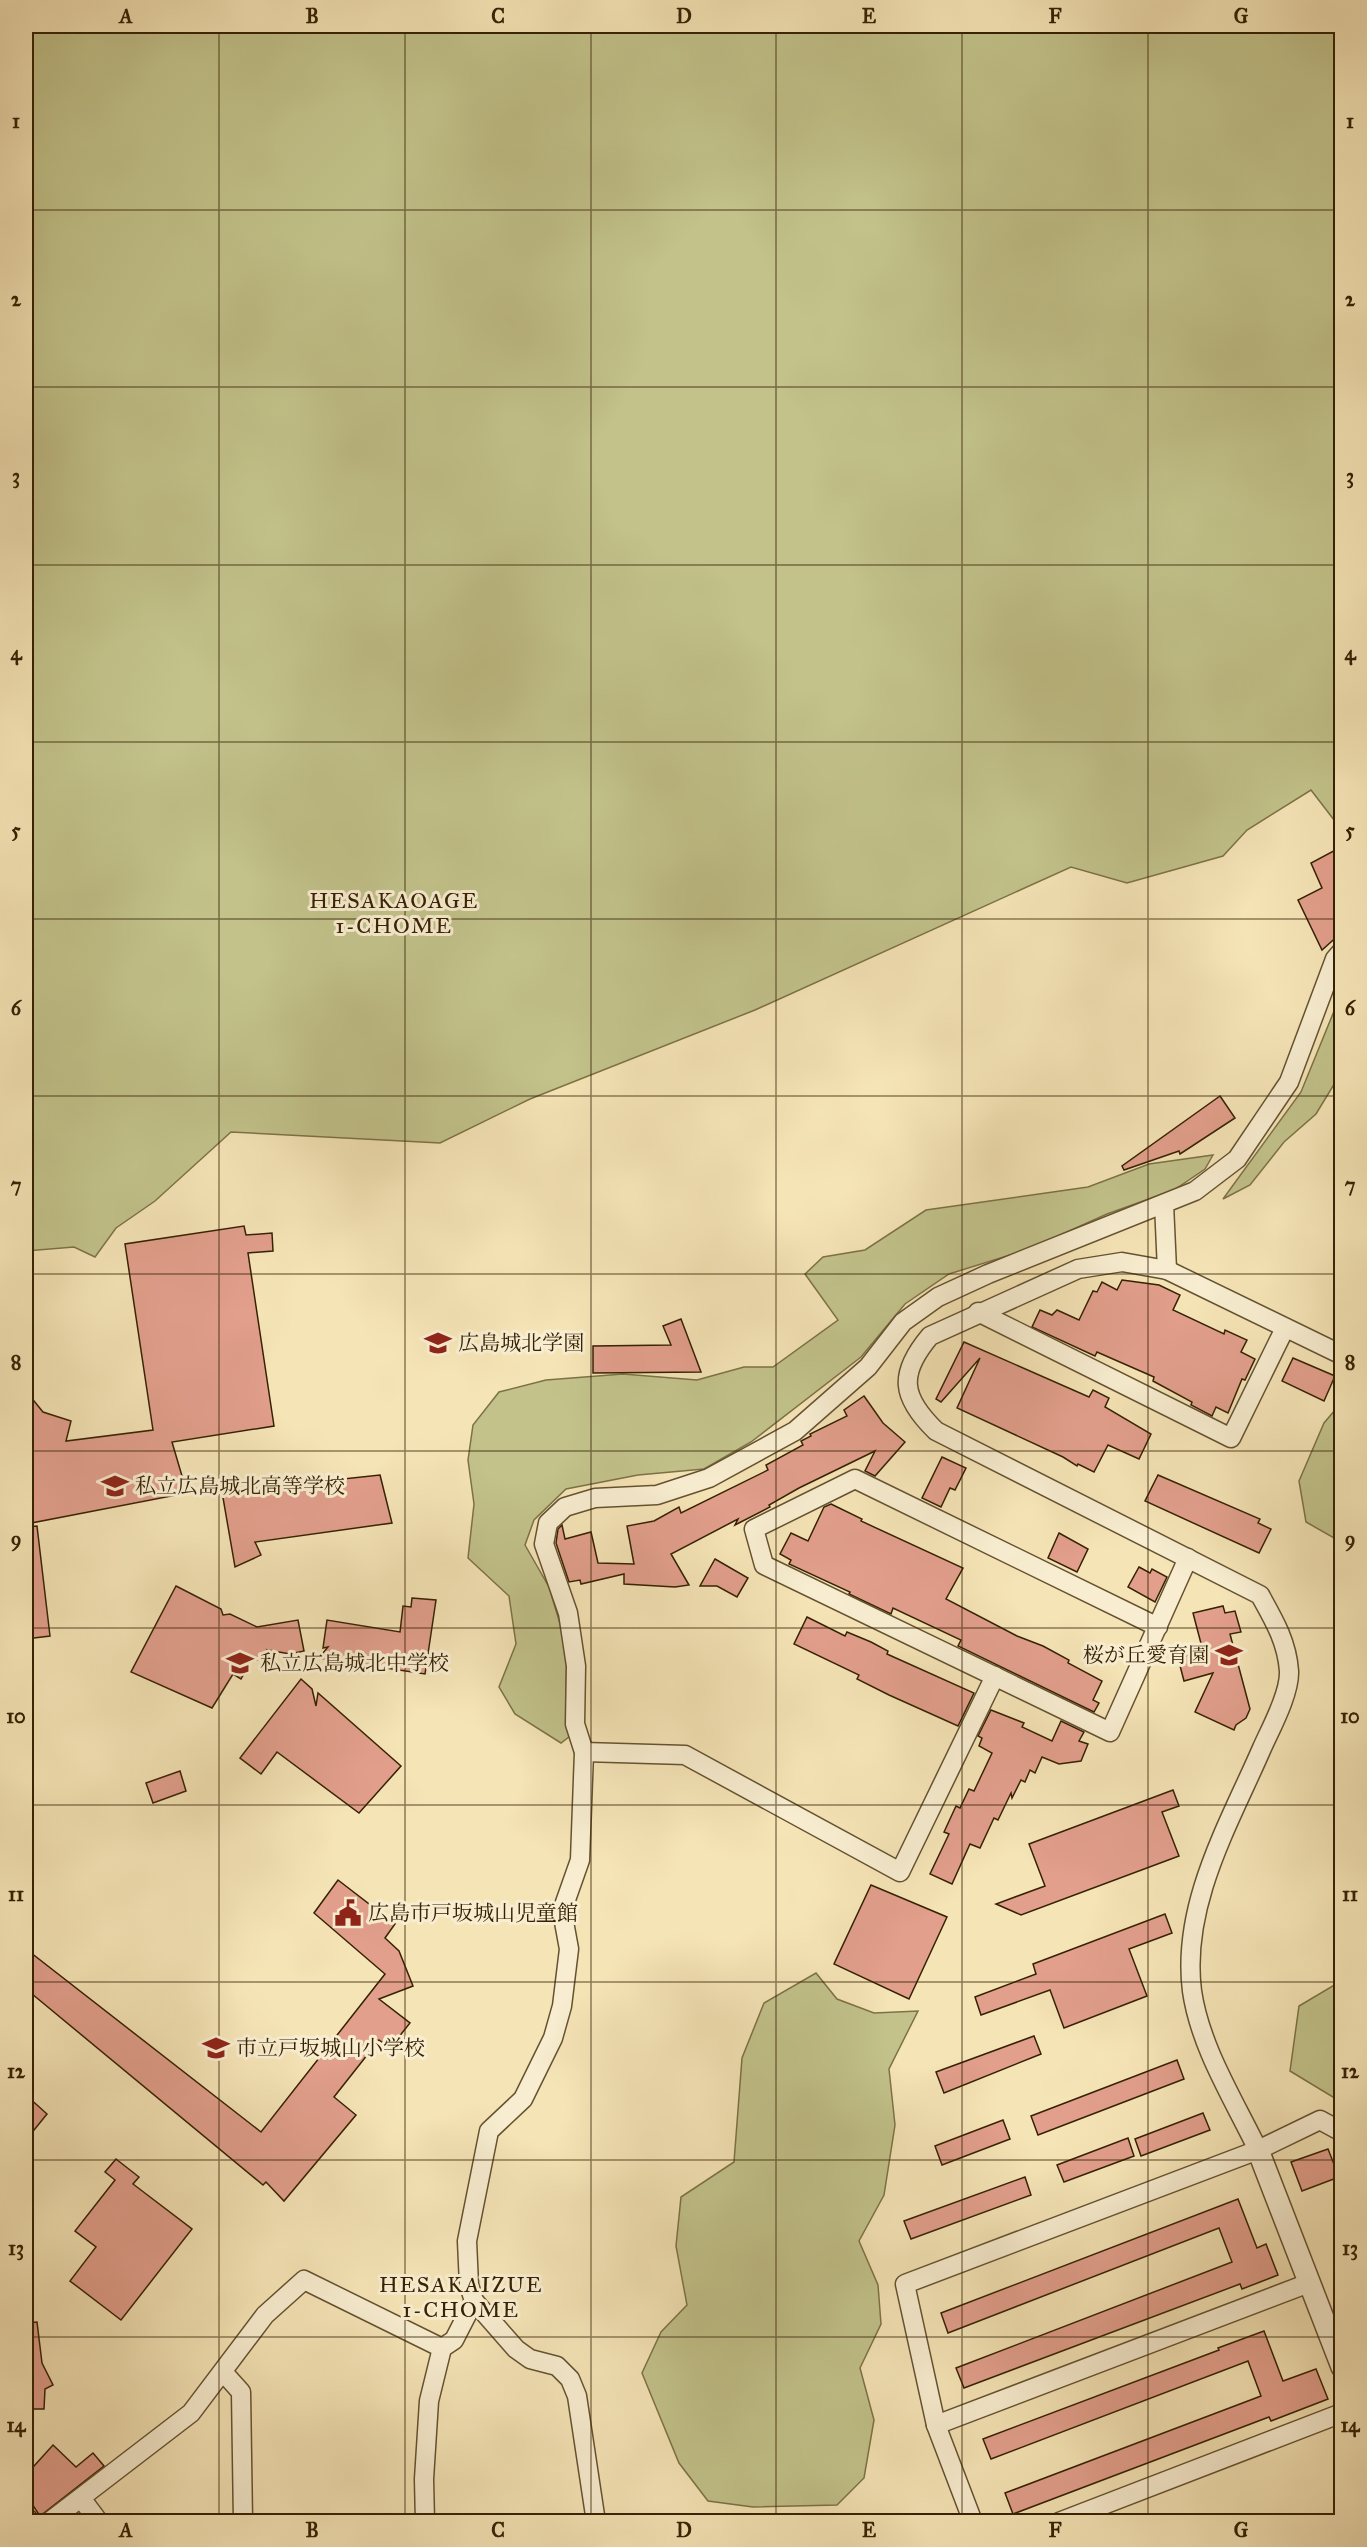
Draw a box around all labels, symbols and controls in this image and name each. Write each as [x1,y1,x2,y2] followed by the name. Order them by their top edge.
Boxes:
[117,4,133,28] text: A
[305,4,319,28] text: B
[491,4,505,28] text: C
[676,4,692,28] text: D
[862,4,877,28] text: E
[1048,4,1062,28] text: F
[1234,4,1249,28] text: G
[12,109,20,133] text: 1
[1346,109,1354,133] text: 1
[11,287,22,311] text: 2
[1345,287,1356,311] text: 2
[12,464,20,489] text: 3
[1346,464,1354,489] text: 3
[10,641,22,666] text: 4
[1344,641,1356,666] text: 4
[11,818,21,842] text: 5
[1345,818,1355,842] text: 5
[309,887,479,939] district label: HESAKAOAGE 1-CHOME
[11,996,23,1020] text: 6
[1345,996,1357,1020] text: 6
[11,1173,22,1197] text: 7
[1345,1173,1356,1197] text: 7
[423,1328,453,1358] school or university icon: 広島城北学園
[458,1330,584,1356] place label: 広島城北学園
[11,1350,21,1374] text: 8
[1345,1350,1355,1374] text: 8
[100,1471,130,1501] school or university icon: 私立広島城北高等学校
[135,1473,345,1499] place label: 私立広島城北高等学校
[11,1527,21,1552] text: 9
[1345,1527,1355,1552] text: 9
[1214,1640,1244,1670] school or university icon: 桜が丘愛育園
[1083,1642,1209,1668] place label: 桜が丘愛育園
[225,1648,255,1678] school or university icon: 私立広島城北中学校
[260,1650,449,1676] place label: 私立広島城北中学校
[6,1704,26,1728] text: 10
[1340,1704,1360,1728] text: 10
[8,1882,24,1906] text: 11
[1342,1882,1358,1906] text: 11
[333,1898,363,1928] public building icon: 広島市戸坂城山児童館
[368,1900,578,1926] place label: 広島市戸坂城山児童館
[201,2033,231,2063] school or university icon: 市立戸坂城山小学校
[236,2035,425,2061] place label: 市立戸坂城山小学校
[7,2059,26,2083] text: 12
[1341,2059,1360,2083] text: 12
[8,2236,24,2261] text: 13
[1342,2236,1358,2261] text: 13
[379,2271,543,2323] district label: HESAKAIZUE 1-CHOME
[6,2413,26,2438] text: 14
[1340,2413,1360,2438] text: 14
[117,2518,133,2542] text: A
[305,2518,319,2542] text: B
[491,2518,505,2542] text: C
[676,2518,692,2542] text: D
[862,2518,877,2542] text: E
[1048,2518,1062,2542] text: F
[1234,2518,1249,2542] text: G

